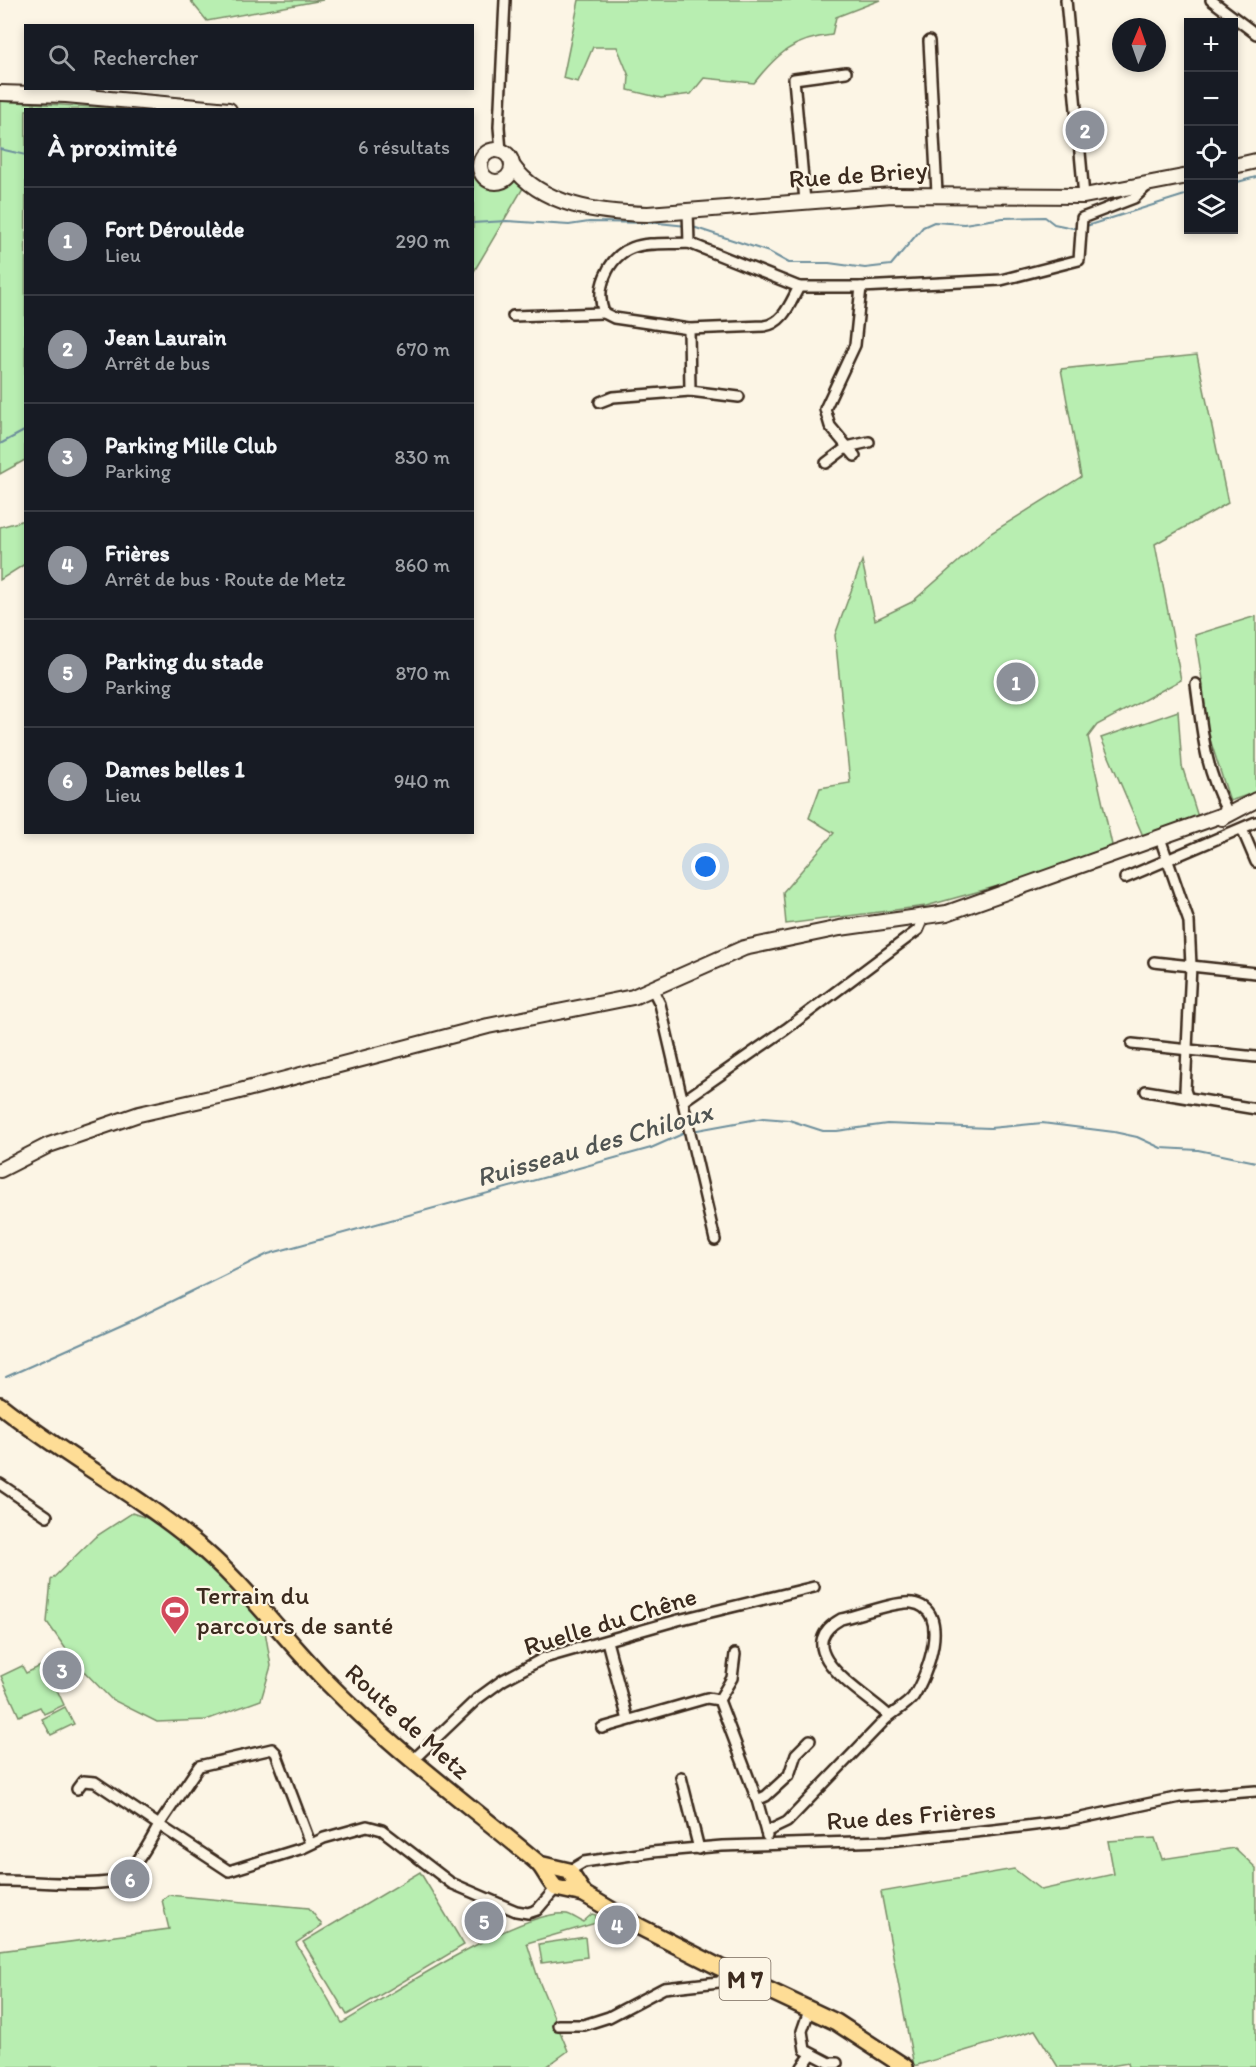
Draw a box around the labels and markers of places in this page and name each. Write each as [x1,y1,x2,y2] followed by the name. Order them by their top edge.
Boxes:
[1066,108,1104,152] pin: 2
[996,660,1036,704] pin: 1
[196,1579,394,1641] place label: Terrain du parcours de santé
[159,1594,191,1636] sports icon: Terrain du parcours de santé
[42,1648,82,1692] pin: 3
[110,1856,150,1902] pin: 6
[464,1898,504,1944] pin: 5
[598,1902,636,1948] pin: 4

